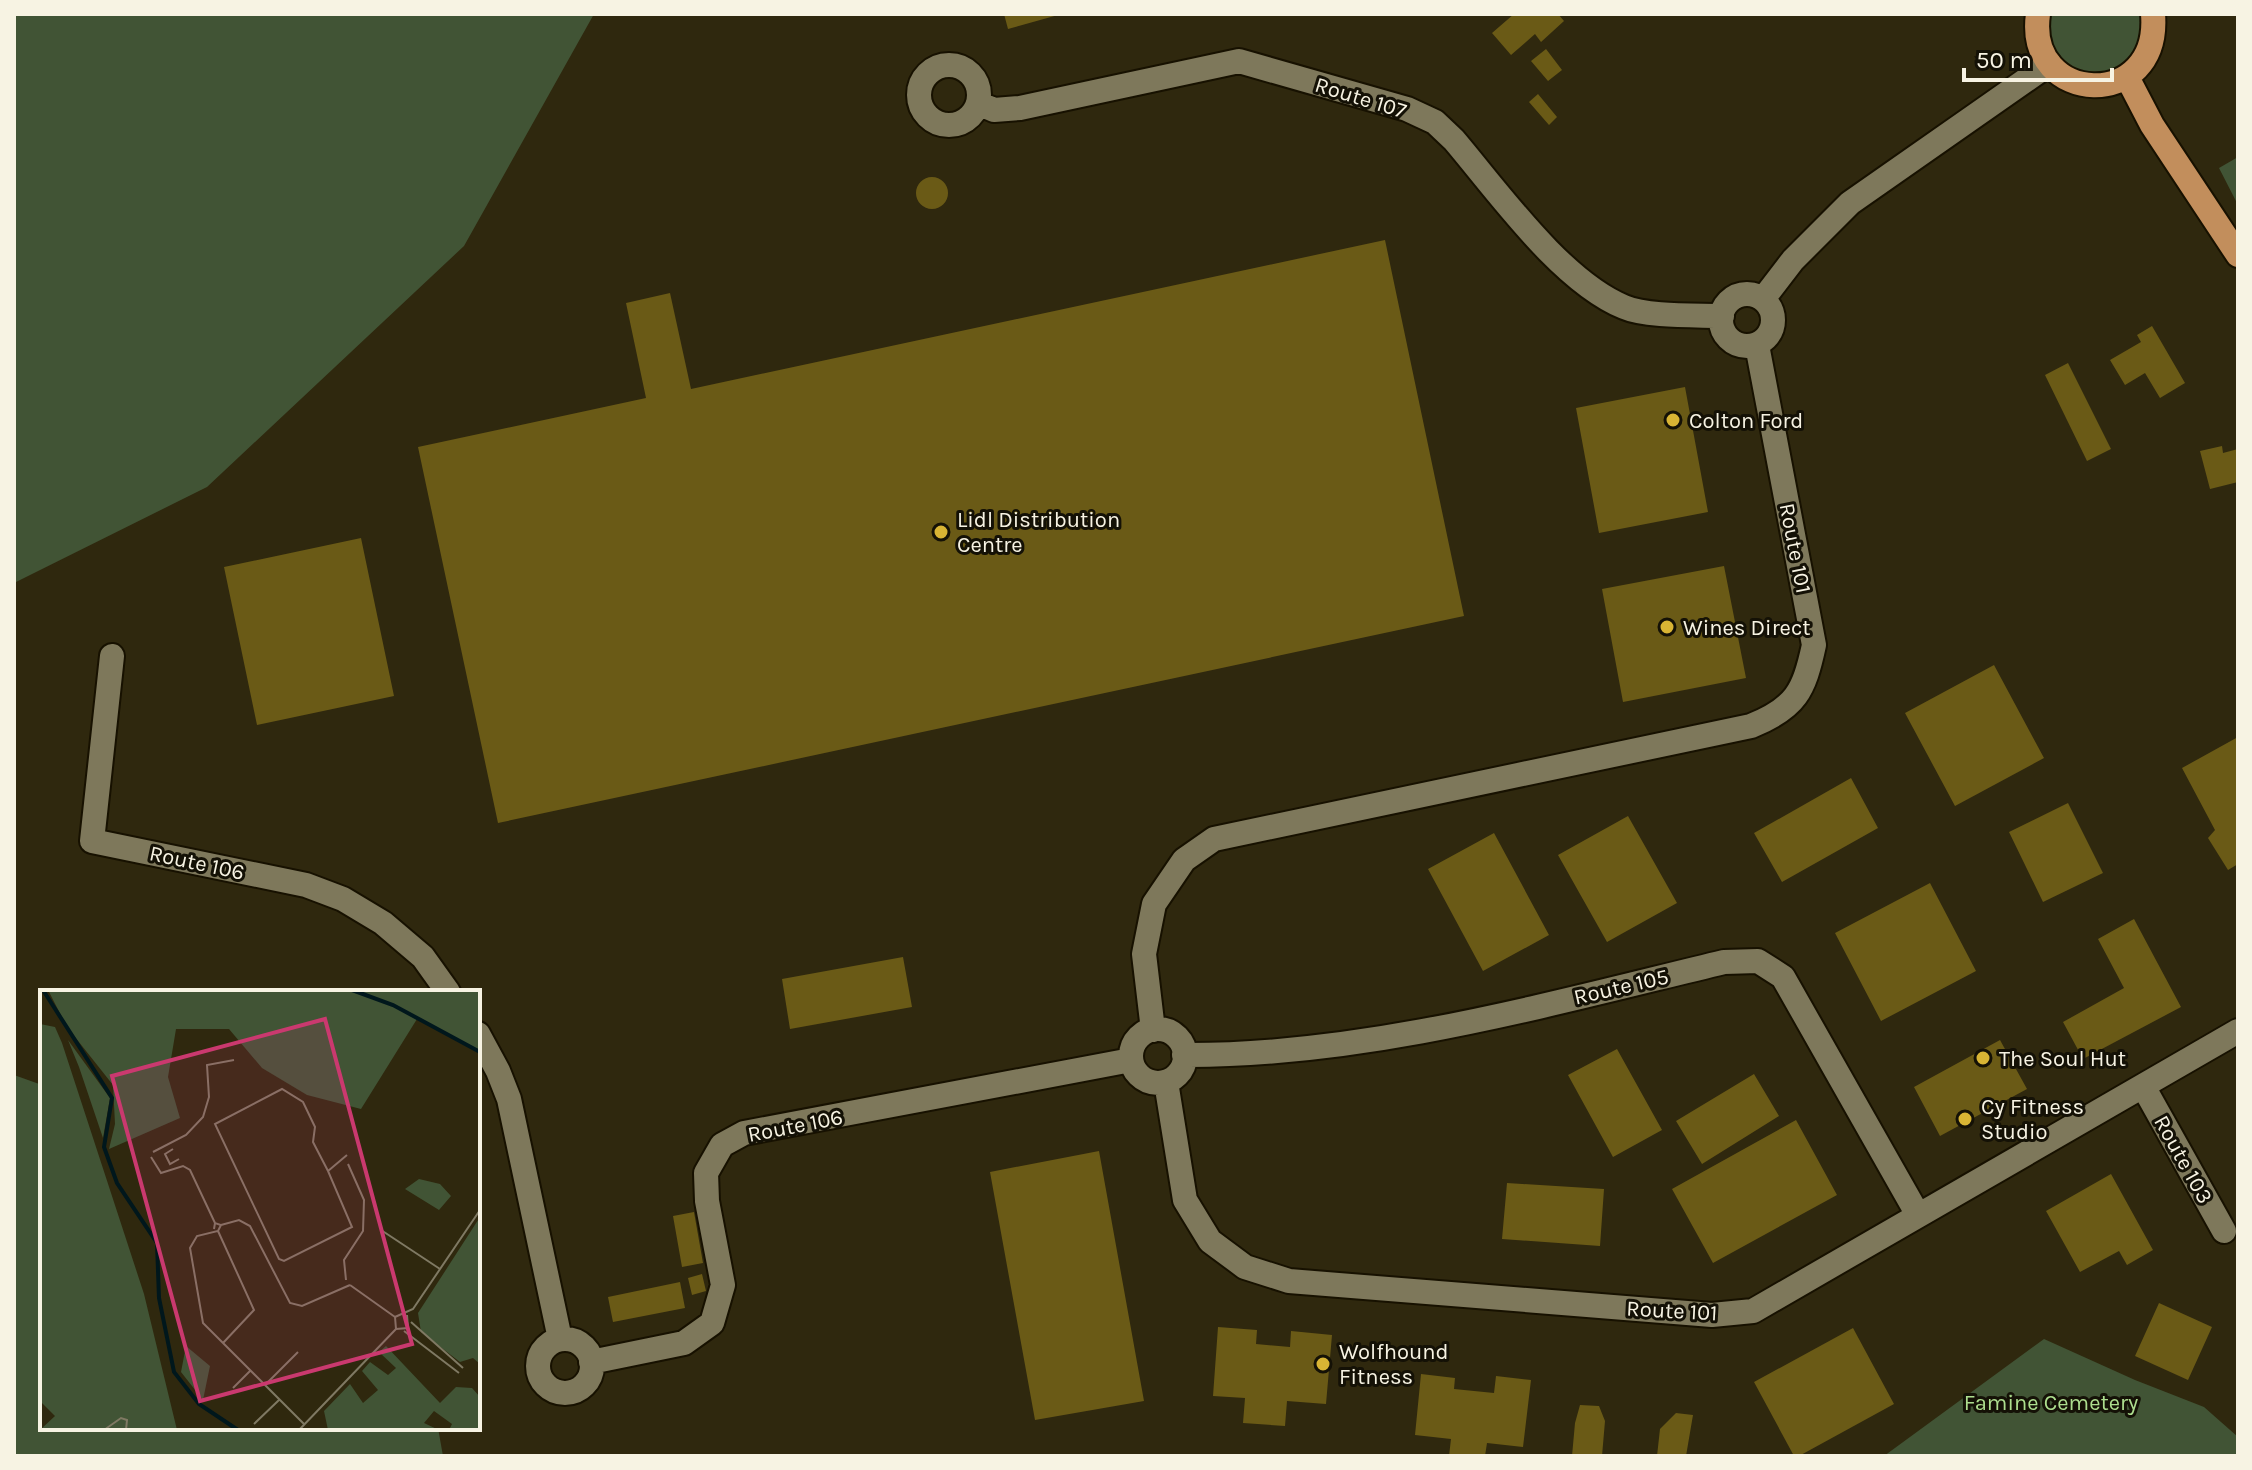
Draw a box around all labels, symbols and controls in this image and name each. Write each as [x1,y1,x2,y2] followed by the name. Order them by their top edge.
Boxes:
[1964,32,2112,82] scale bar
[1976,46,2032,74] text: 50 m
[1312,72,1410,124] street label: Route 107
[1689,408,1803,434] place label: Colton Ford
[1664,411,1682,429] marker: Colton Ford
[1774,501,1816,595] street label: Route 101
[957,507,1120,558] place label: Lidl Distribution Centre
[932,523,950,541] marker: Lidl Distribution Centre
[1683,615,1811,641] place label: Wines Direct
[1658,618,1676,636] marker: Wines Direct
[147,840,247,886] street label: Route 106
[1571,963,1671,1010] street label: Route 105
[40,990,480,1430] inset map
[1999,1046,2126,1072] place label: The Soul Hut
[1974,1049,1992,1067] marker: The Soul Hut
[1981,1094,2084,1145] place label: Cy Fitness Studio
[745,1104,845,1148] street label: Route 106
[1956,1110,1974,1128] marker: Cy Fitness Studio
[2148,1111,2218,1208] street label: Route 103
[1626,1296,1718,1326] street label: Route 101
[1339,1339,1449,1390] place label: Wolfhound Fitness
[1314,1355,1332,1373] marker: Wolfhound Fitness
[1964,1390,2138,1416] park label: Famine Cemetery

